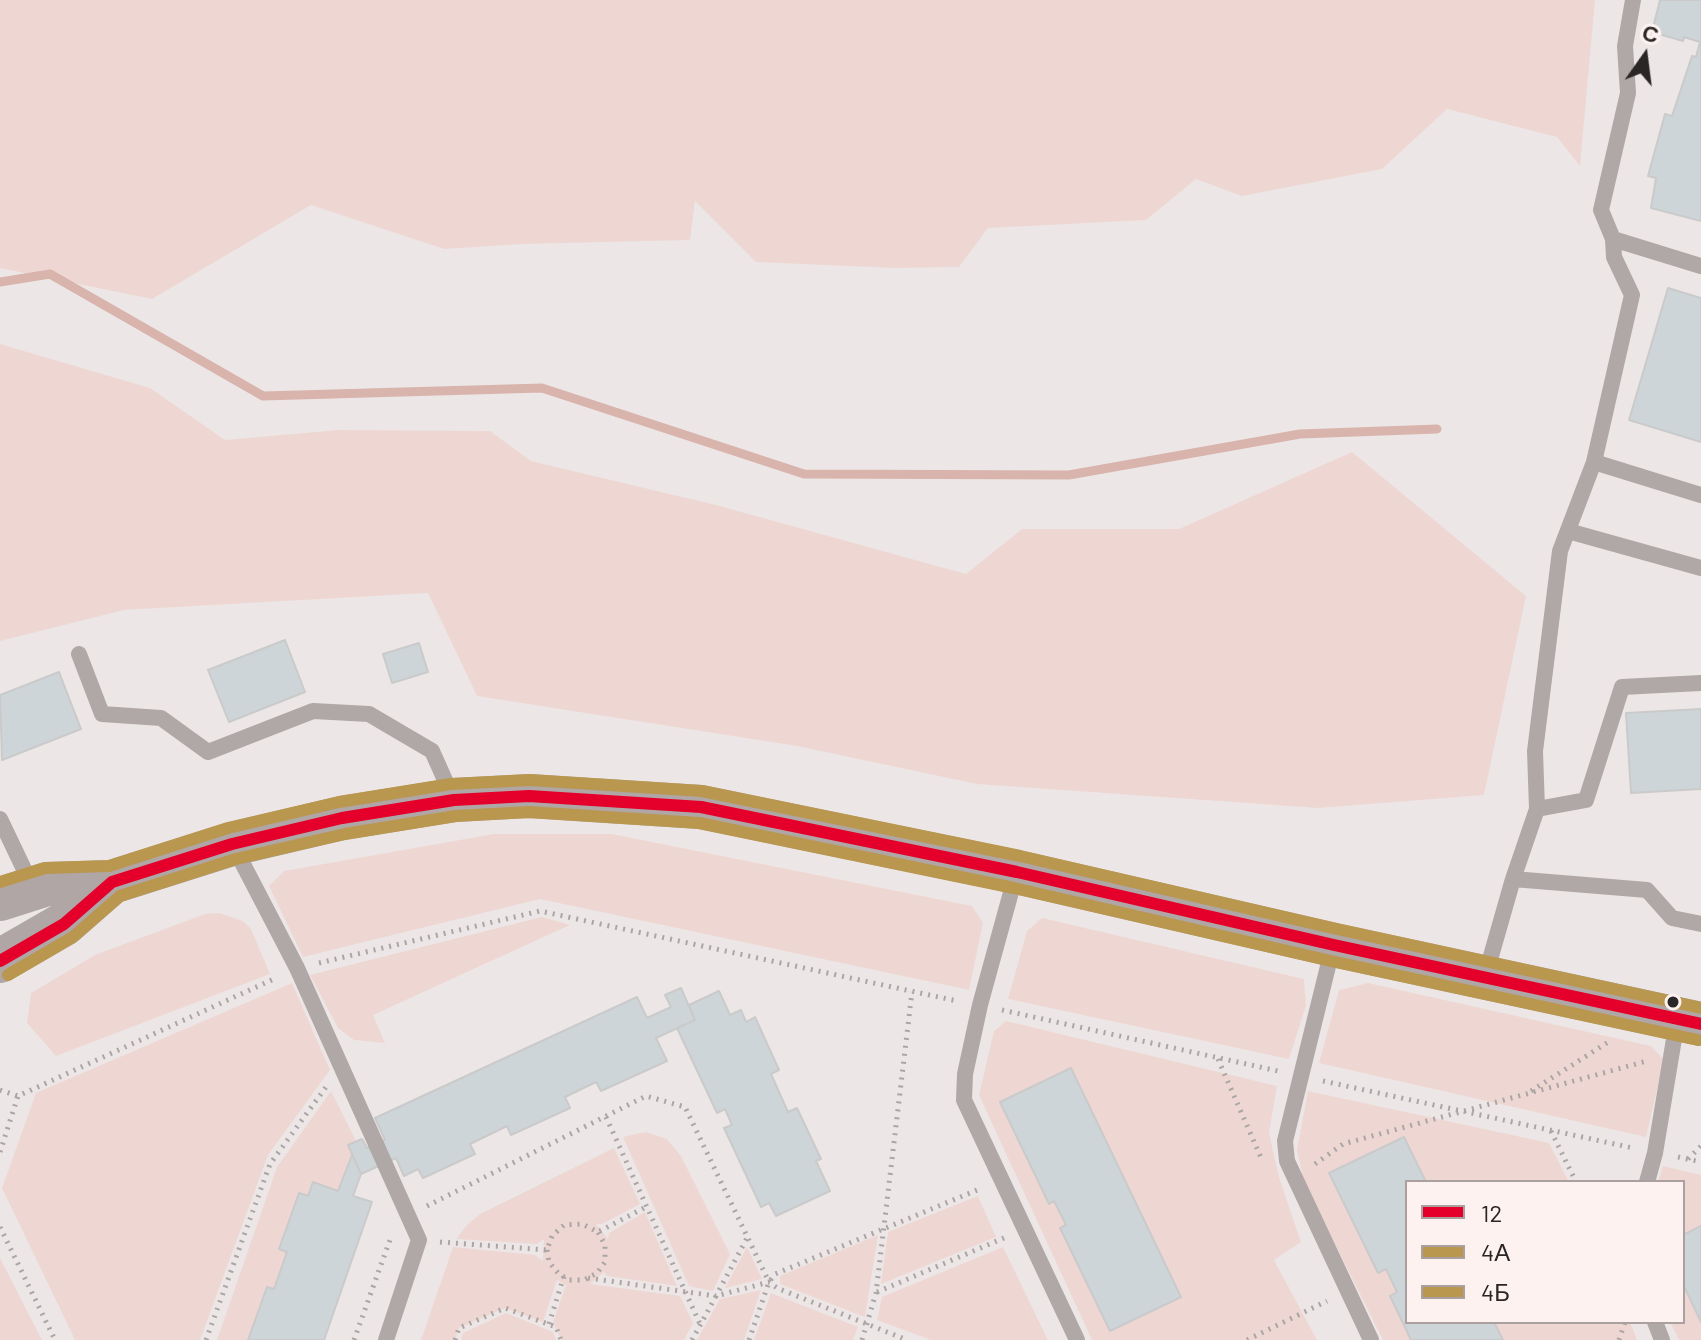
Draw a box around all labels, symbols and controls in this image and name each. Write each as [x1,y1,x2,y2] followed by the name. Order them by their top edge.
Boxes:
[1605,16,1685,96] north arrow
[1640,18,1662,47] text: С
[1665,994,1681,1010] unlabelled marker
[1405,1180,1685,1324] legend
[1481,1198,1502,1227] text: 12
[1481,1237,1510,1266] text: 4А
[1481,1277,1510,1306] text: 4Б

